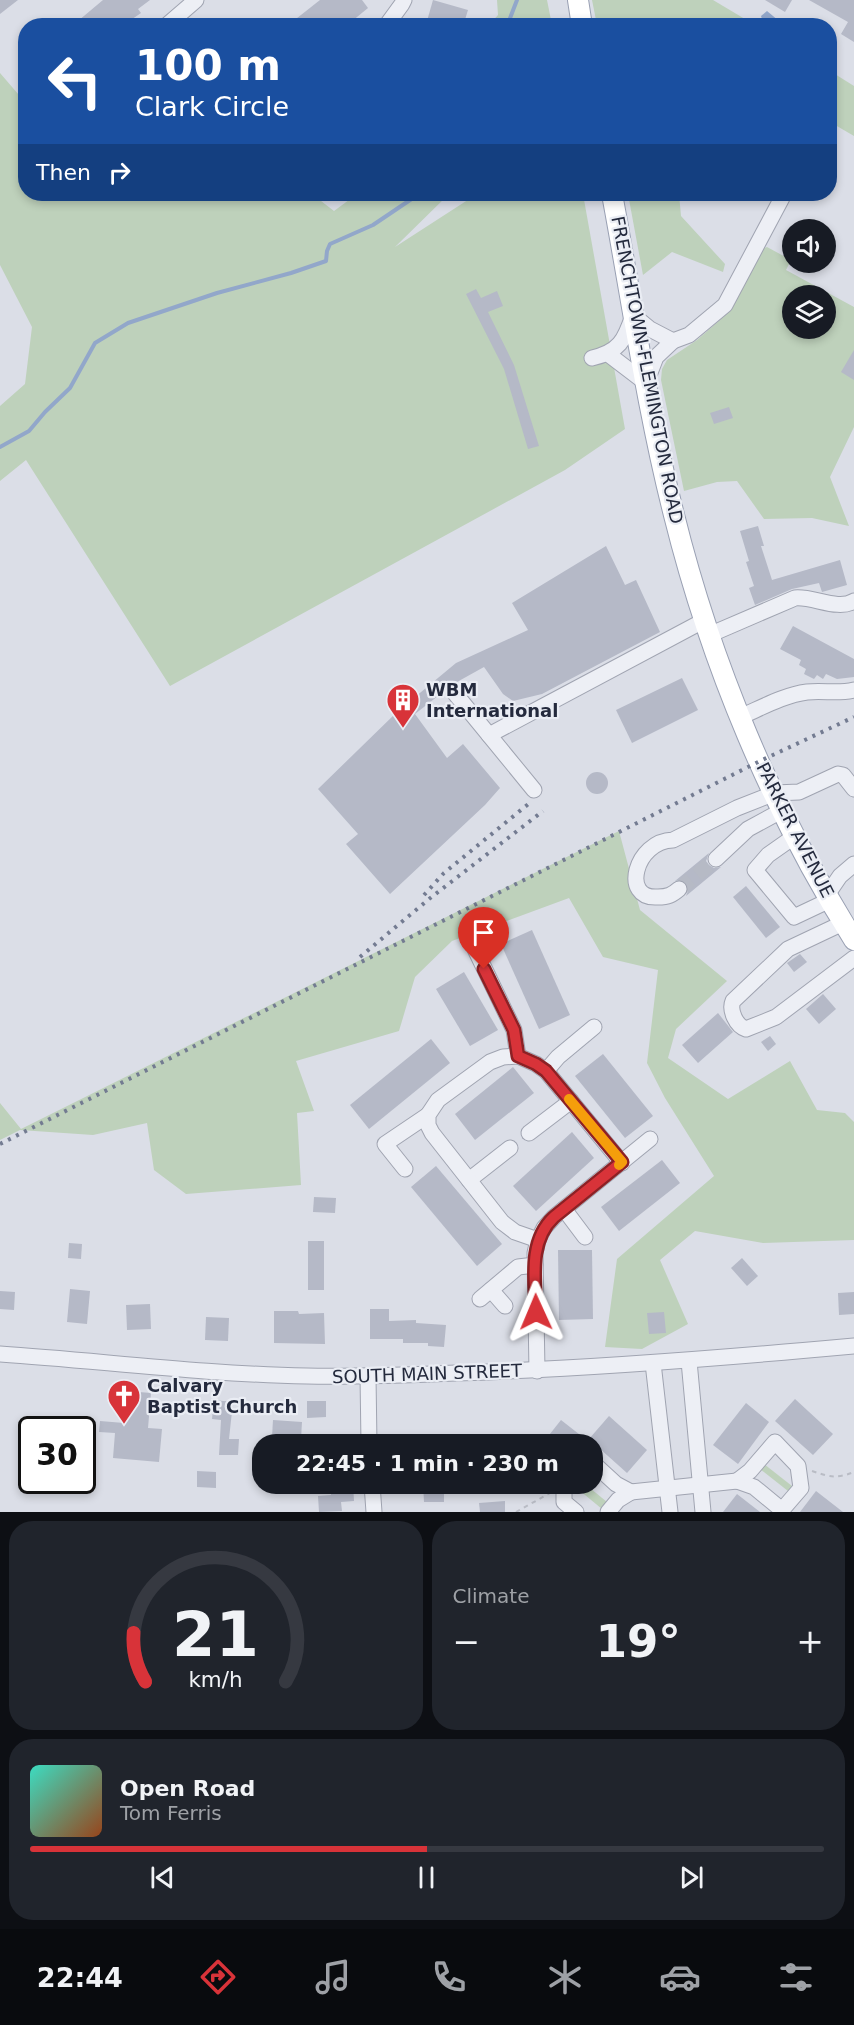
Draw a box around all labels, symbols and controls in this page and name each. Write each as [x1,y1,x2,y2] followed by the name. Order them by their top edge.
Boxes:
[135,41,281,90] text: 100 m
[36,42,114,120] icon: left
[135,91,289,122] text: Clark Circle
[103,156,136,189] icon: right
[36,160,91,185] text: Then
[607,214,688,526] street label: FRENCHTOWN-FLEMINGTON ROAD
[782,219,836,339] map controls
[782,219,836,273] button: sound
[782,285,836,339] button: layers
[426,679,558,721] place label: WBM International
[385,682,421,729] building icon: WBM International
[752,759,839,901] street label: PARKER AVENUE
[458,907,509,969] pin
[467,916,500,949] icon: arrive
[504,1280,568,1344] position arrow
[332,1360,523,1387] street label: SOUTH MAIN STREET
[147,1375,297,1417] place label: Calvary Baptist Church
[106,1378,142,1425] church icon: Calvary Baptist Church
[18,1416,96,1494] speed limit sign: 30
[296,1451,559,1476] text: 22:45 · 1 min · 230 m
[453,1584,529,1608] text: Climate
[172,1598,259,1671] text: 21
[596,1615,681,1668] text: 19°
[453,1622,480,1661] text: −
[796,1622,824,1661] text: +
[189,1668,243,1693] text: km/h
[120,1776,255,1801] text: Open Road
[120,1801,222,1825] text: Tom Ferris
[146,1861,179,1894] icon: previous
[410,1861,443,1894] icon: pause
[675,1861,708,1894] icon: next
[197,1956,239,1998] icon: directions
[312,1956,354,1998] icon: music
[428,1956,470,1998] icon: phone
[544,1956,586,1998] icon: climate
[659,1956,701,1998] icon: car
[775,1956,817,1998] icon: filters
[37,1962,123,1993] text: 22:44

